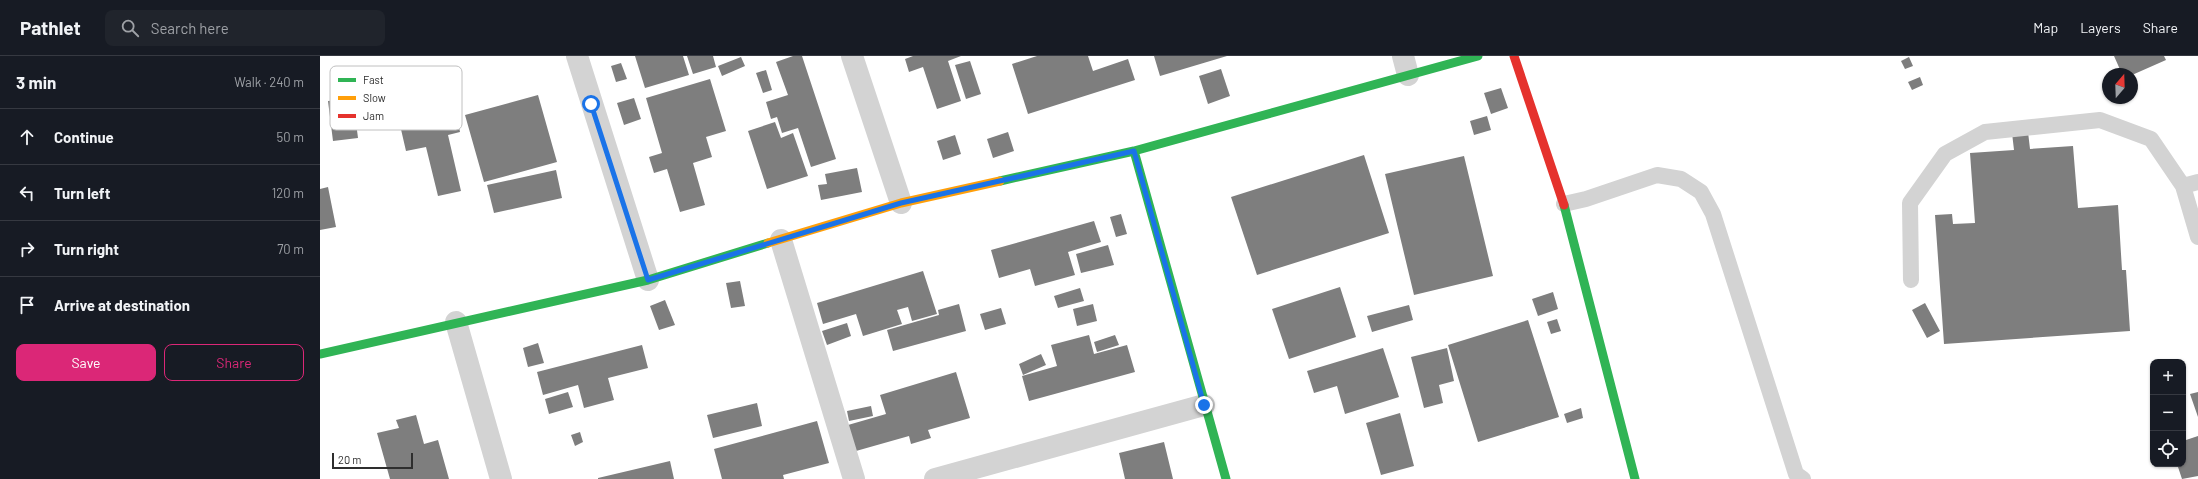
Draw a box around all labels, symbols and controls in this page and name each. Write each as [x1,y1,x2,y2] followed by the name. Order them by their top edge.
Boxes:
[105,10,385,46] search box
[20,16,81,39] text: Pathlet
[119,17,141,39] icon: search
[151,19,229,37] text: Search here
[2033,19,2058,36] text: Map
[2080,19,2121,36] text: Layers
[2143,19,2178,36] text: Share
[330,66,462,130] legend
[2102,68,2138,104] north arrow
[16,72,56,92] text: 3 min
[363,73,384,86] text: Fast
[234,74,304,90] text: Walk · 240 m
[363,91,386,104] text: Slow
[582,95,600,113] route start
[363,109,384,122] text: Jam
[16,126,38,148] icon: ahead
[54,128,114,146] text: Continue
[277,129,304,145] text: 50 m
[16,182,38,204] icon: left
[54,184,110,202] text: Turn left
[272,185,304,201] text: 120 m
[16,238,38,260] icon: right
[54,240,119,258] text: Turn right
[277,241,304,257] text: 70 m
[16,294,38,316] icon: arrive
[54,296,190,314] text: Arrive at destination
[16,344,156,381] button: Save
[164,344,304,381] button: Share
[2150,359,2186,467] map controls
[2150,359,2186,395] button: +
[2150,395,2186,431] button: −
[1195,396,1213,414] route end
[2150,431,2186,467] button: locate
[332,451,413,470] scale bar
[338,453,361,466] text: 20 m

